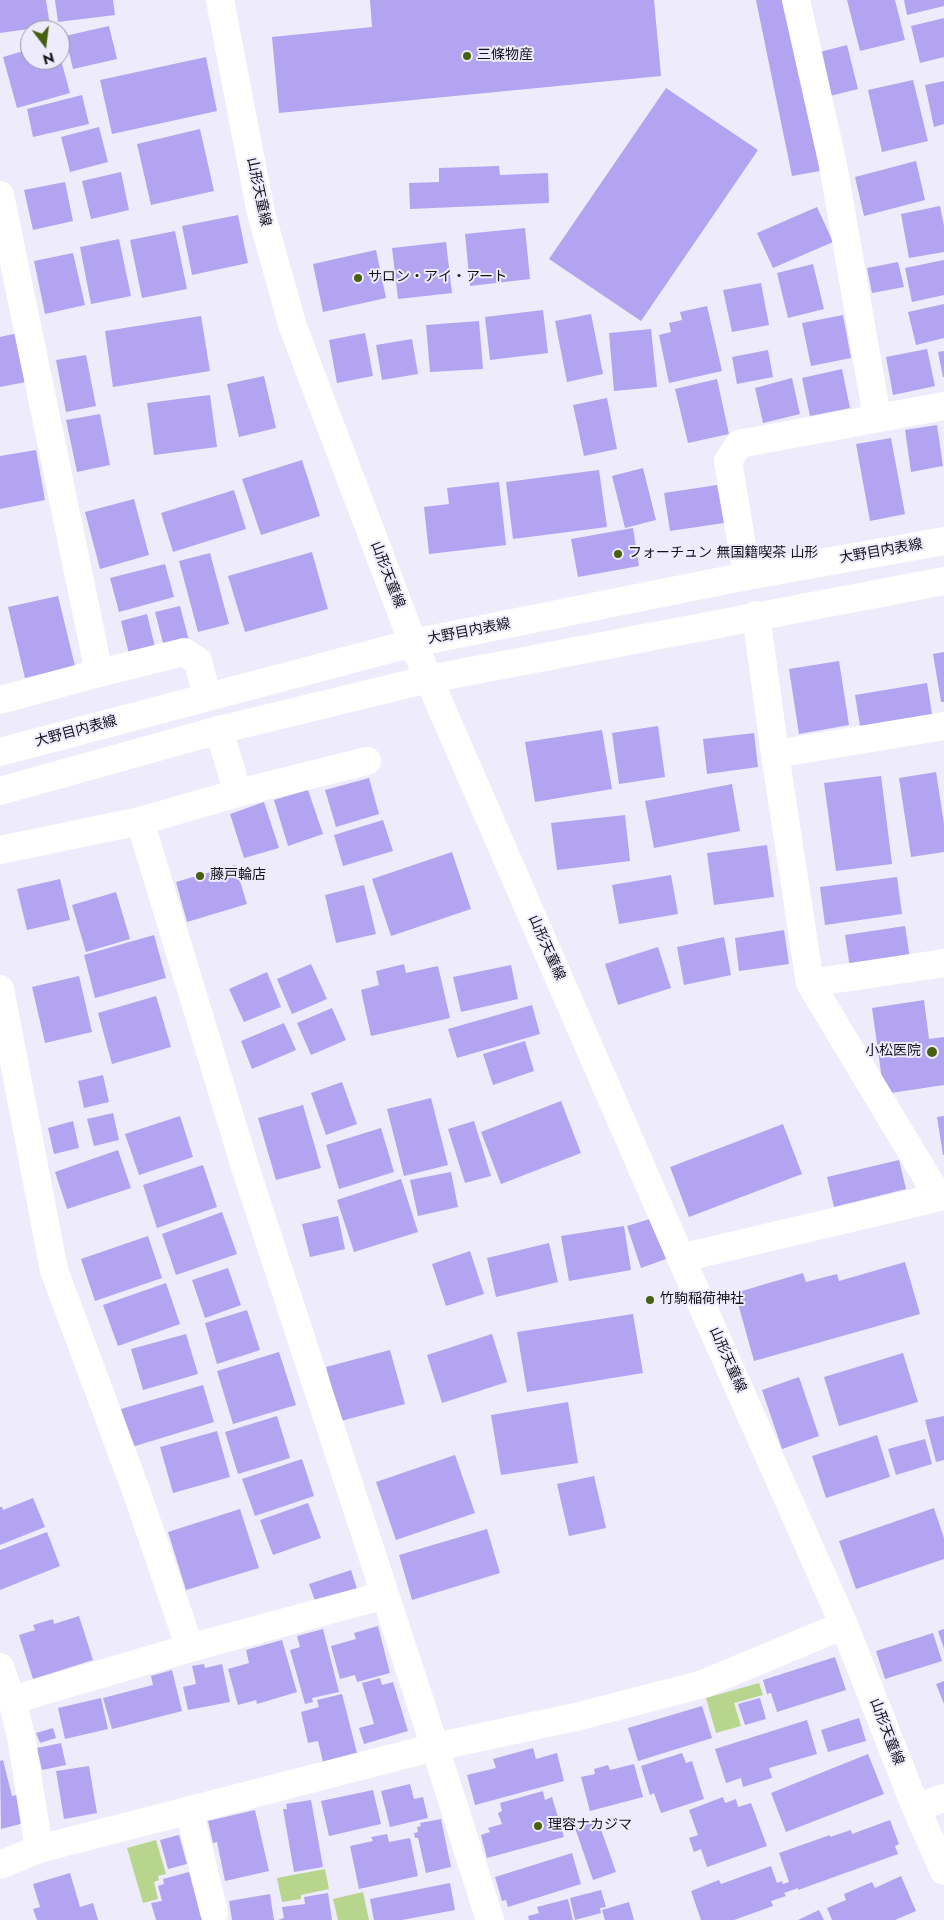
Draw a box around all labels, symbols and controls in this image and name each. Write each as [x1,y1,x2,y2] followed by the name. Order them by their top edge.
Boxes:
[20,20,70,70] north arrow
[41,47,57,70] text: N
[477,48,533,64] place label: 三條物産
[461,50,473,62] marker: 三條物産
[243,156,273,228] street label: 山形天童線
[368,270,507,286] place label: サロン・アイ・アート
[352,272,364,284] marker: サロン・アイ・アート
[838,536,924,568] street label: 大野目内表線
[367,539,407,611] street label: 山形天童線
[628,546,818,562] place label: フォーチュン 無国籍喫茶 山形
[612,548,624,560] marker: フォーチュン 無国籍喫茶 山形
[426,616,512,648] street label: 大野目内表線
[33,713,119,751] street label: 大野目内表線
[210,868,266,884] place label: 藤戸輪店
[194,870,206,882] marker: 藤戸輪店
[524,913,568,983] street label: 山形天童線
[865,1044,921,1060] place label: 小松医院
[925,1045,939,1059] marker: 小松医院
[660,1292,744,1308] place label: 竹駒稲荷神社
[644,1294,656,1306] marker: 竹駒稲荷神社
[705,1325,749,1395] street label: 山形天童線
[866,1696,906,1768] street label: 山形天童線
[548,1818,632,1834] place label: 理容ナカジマ
[532,1820,544,1832] marker: 理容ナカジマ

